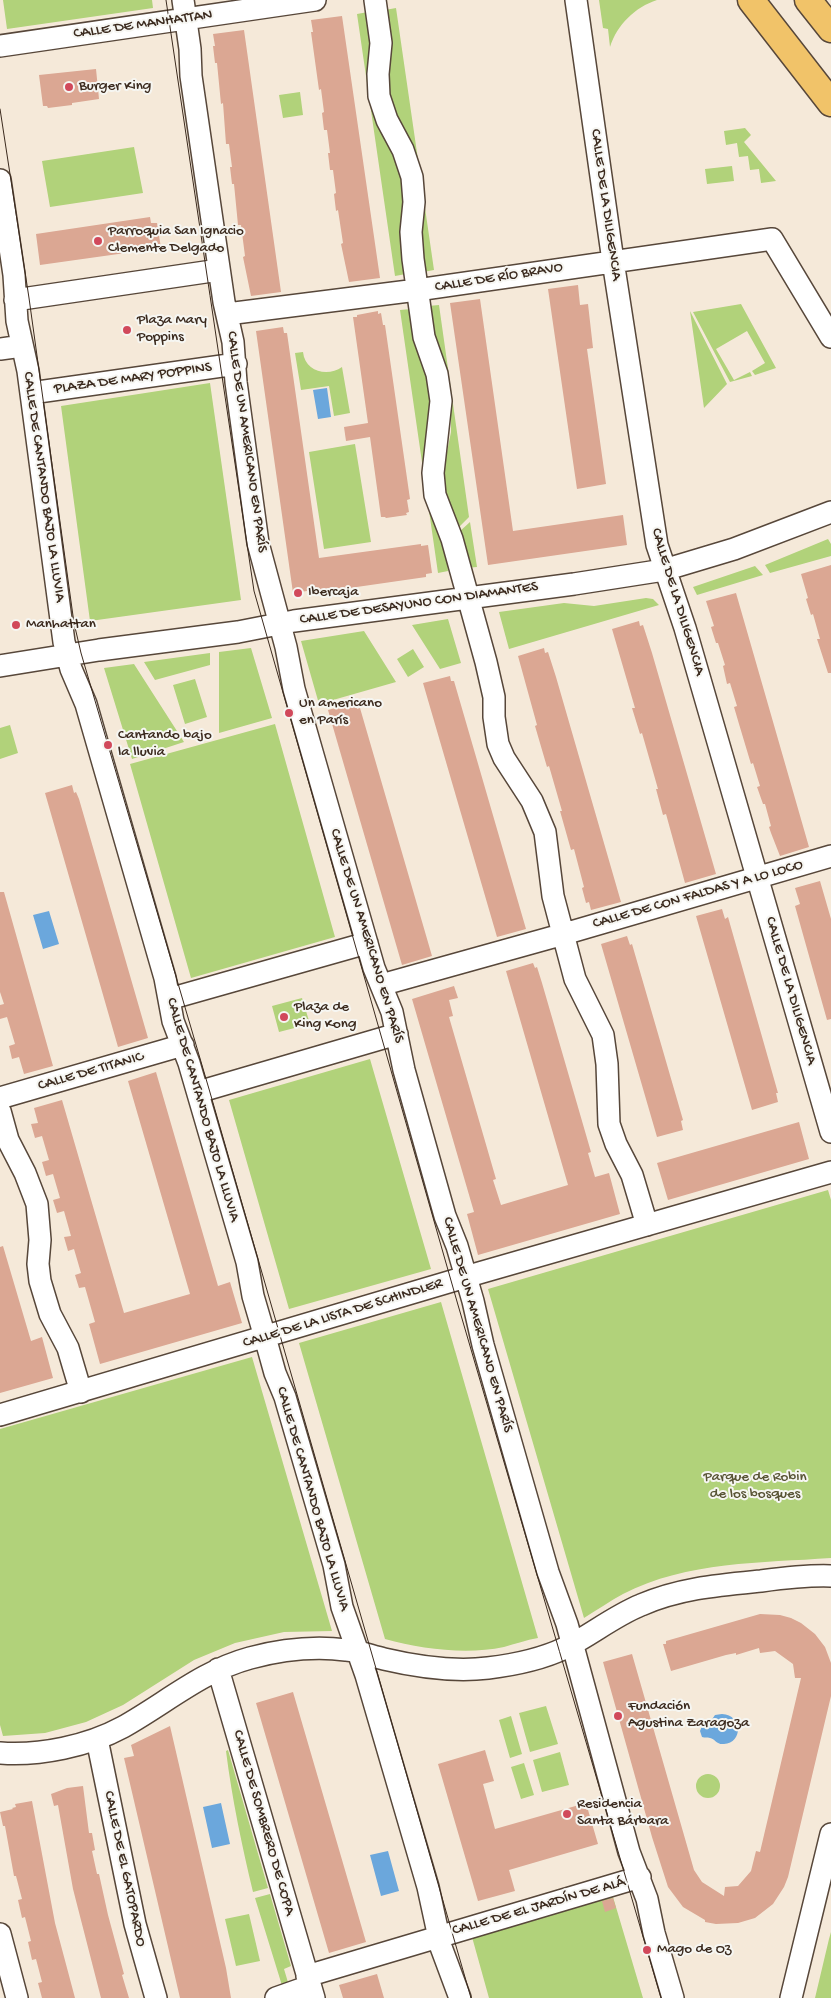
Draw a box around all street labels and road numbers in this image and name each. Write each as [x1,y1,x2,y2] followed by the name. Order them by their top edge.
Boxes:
[72,6,214,44] street label: CALLE DE MANHATTAN
[585,128,625,282] street label: CALLE DE LA DILIGENCIA
[434,259,564,297] street label: CALLE DE RÍO BRAVO
[222,330,270,554] street label: CALLE DE UN AMERICANO EN PARÍS
[53,359,213,399] street label: PLAZA DE MARY POPPINS
[18,371,68,603] street label: CALLE DE CANTANDO BAJO LA LLUVIA
[646,526,708,678] street label: CALLE DE LA DILIGENCIA
[299,578,539,630] street label: CALLE DE DESAYUNO CON DIAMANTES
[325,827,407,1045] street label: CALLE DE UN AMERICANO EN PARÍS
[591,856,805,934] street label: CALLE DE CON FALDAS Y A LO LOCO
[760,915,820,1067] street label: CALLE DE LA DILIGENCIA
[161,996,243,1224] street label: CALLE DE CANTANDO BAJO LA LLUVIA
[36,1048,146,1096] street label: CALLE DE TITANIC
[438,1215,516,1435] street label: CALLE DE UN AMERICANO EN PARÍS
[241,1275,445,1353] street label: CALLE DE LA LISTA DE SCHINDLER
[271,1385,353,1613] street label: CALLE DE CANTANDO BAJO LA LLUVIA
[228,1728,298,1918] street label: CALLE DE SOMBRERO DE COPA
[99,1789,149,1949] street label: CALLE DE EL GATOPARDO
[450,1874,628,1940] street label: CALLE DE EL JARDÍN DE ALÁ

